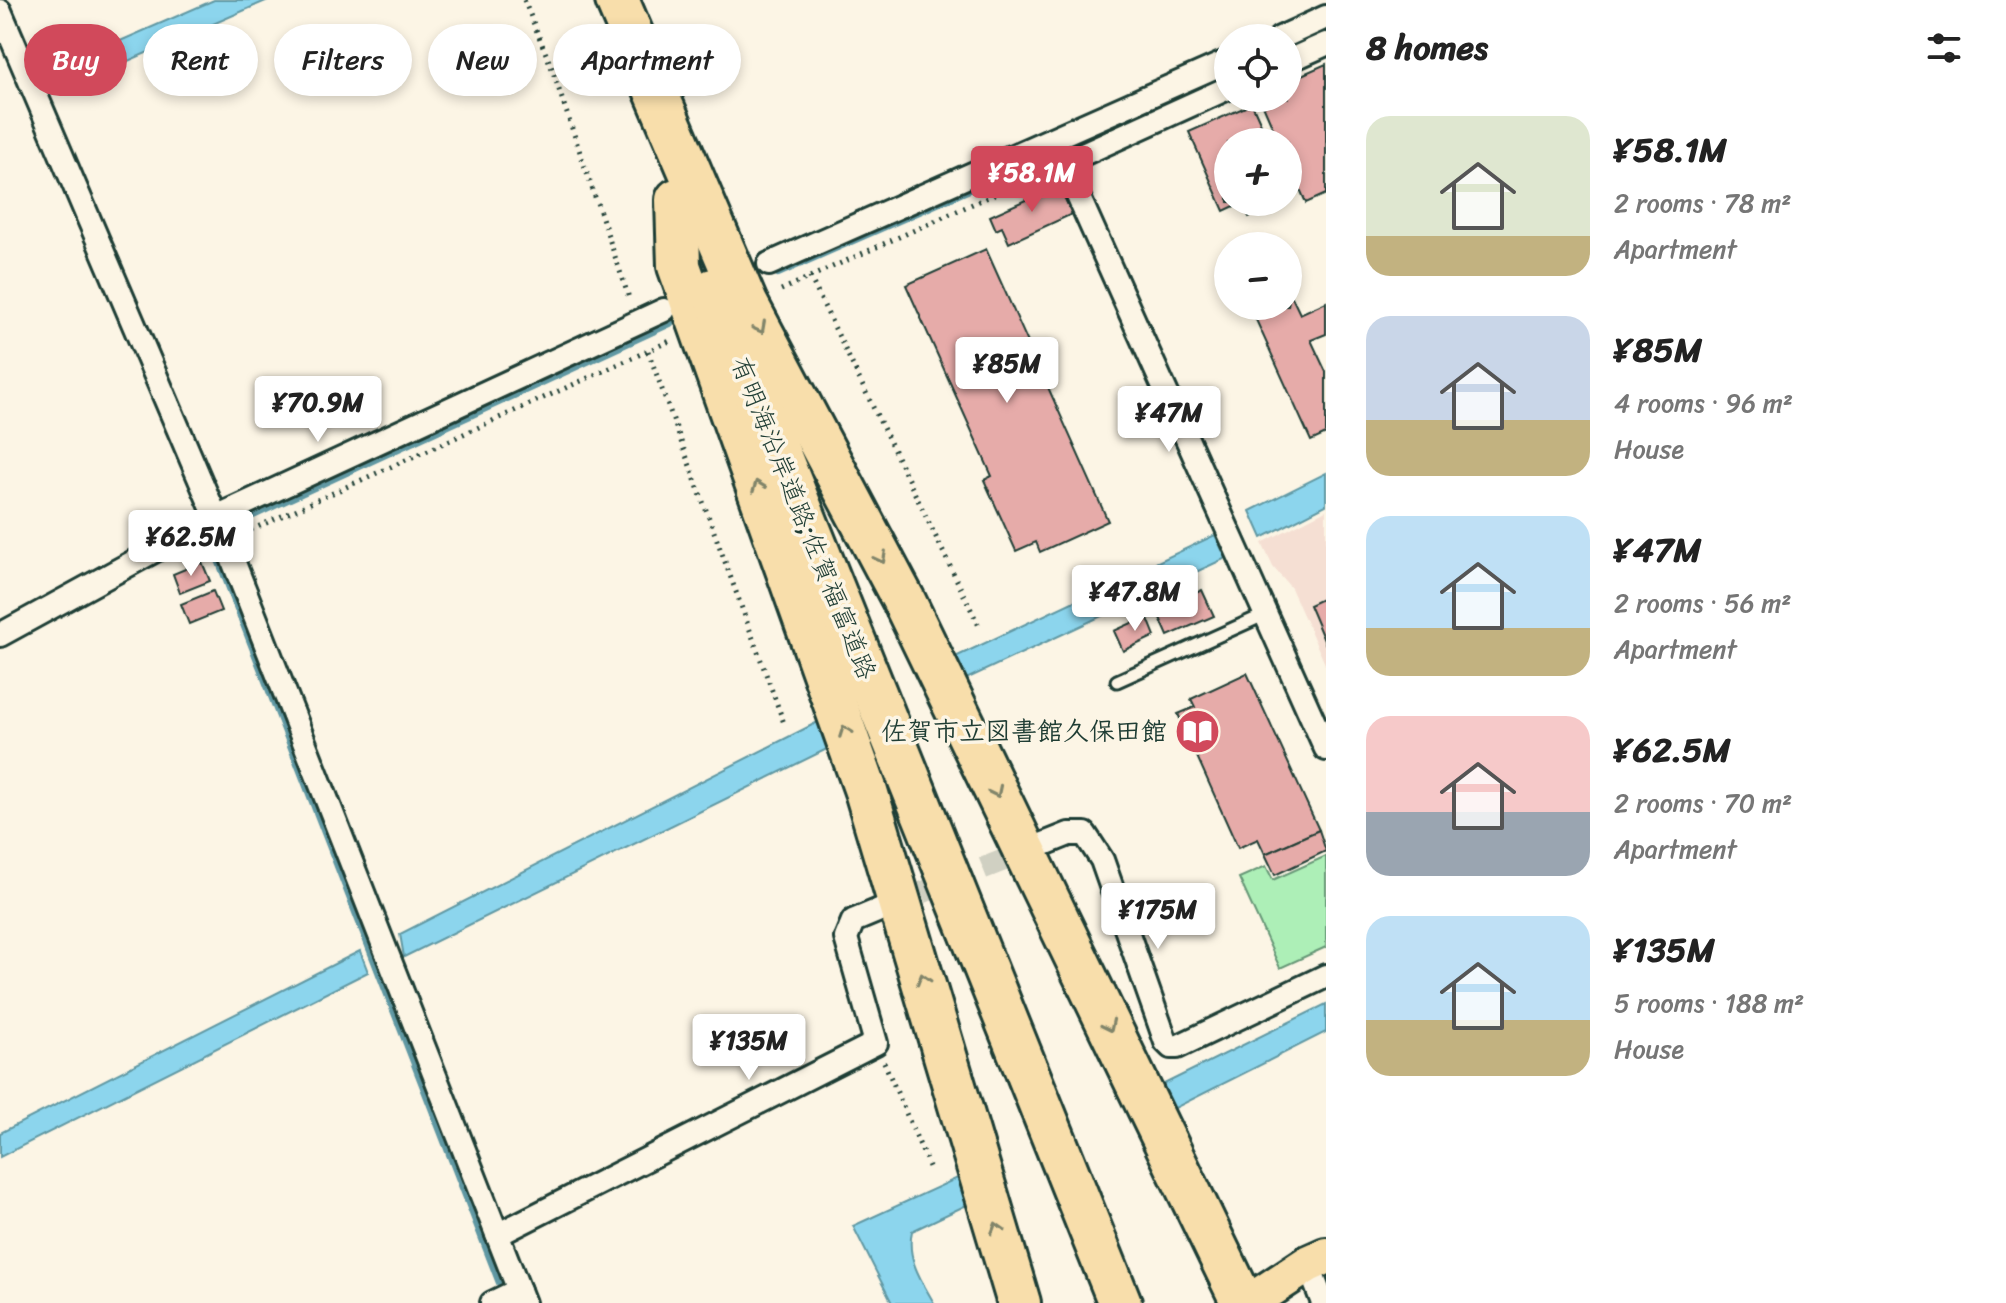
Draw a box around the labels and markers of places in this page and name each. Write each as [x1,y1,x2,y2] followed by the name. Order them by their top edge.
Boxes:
[967,146,1097,214] pin: ¥58.1M
[960,337,1054,405] pin: ¥85M
[253,376,383,444] pin: ¥70.9M
[1122,386,1216,454] pin: ¥47M
[126,510,256,578] pin: ¥62.5M
[1070,565,1200,633] pin: ¥47.8M
[1174,707,1222,755] library icon: 佐賀市立図書館久保田館
[881,708,1167,754] place label: 佐賀市立図書館久保田館
[1102,883,1214,951] pin: ¥175M
[693,1014,805,1082] pin: ¥135M

